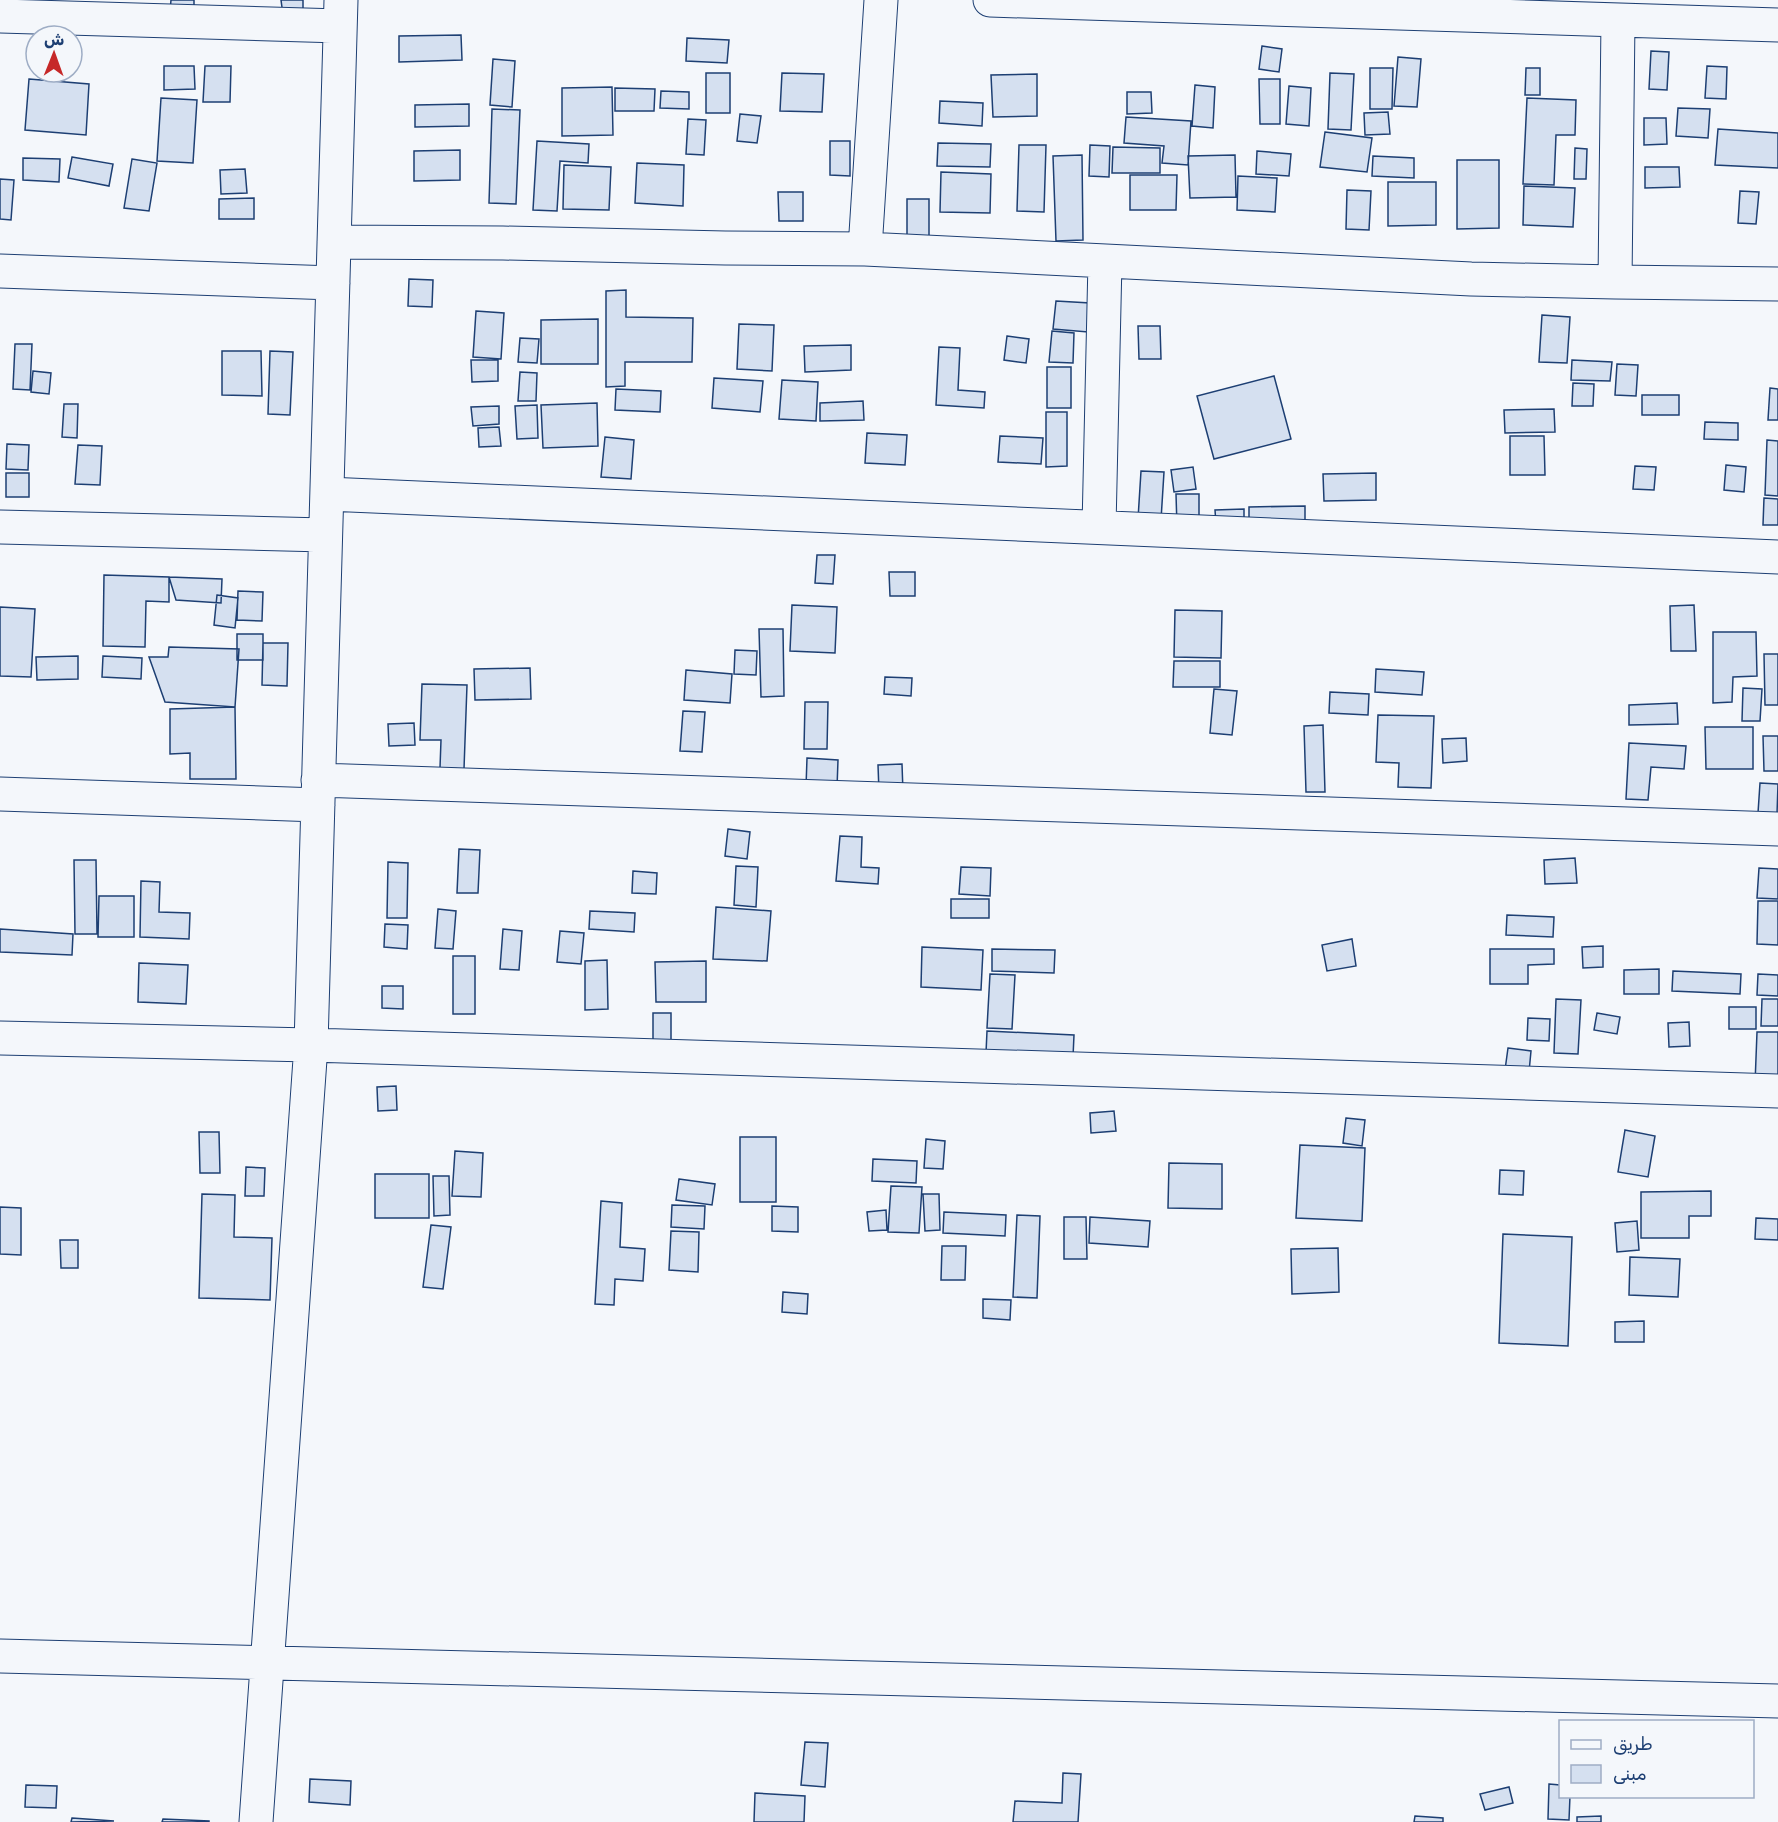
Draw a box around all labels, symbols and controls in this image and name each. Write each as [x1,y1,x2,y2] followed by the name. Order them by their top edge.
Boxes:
[24,24,84,84] north arrow
[44,30,65,49] text: ش
[1559,1720,1754,1798] legend
[1613,1733,1653,1755] text: طريق
[1613,1763,1647,1785] text: مبنى

